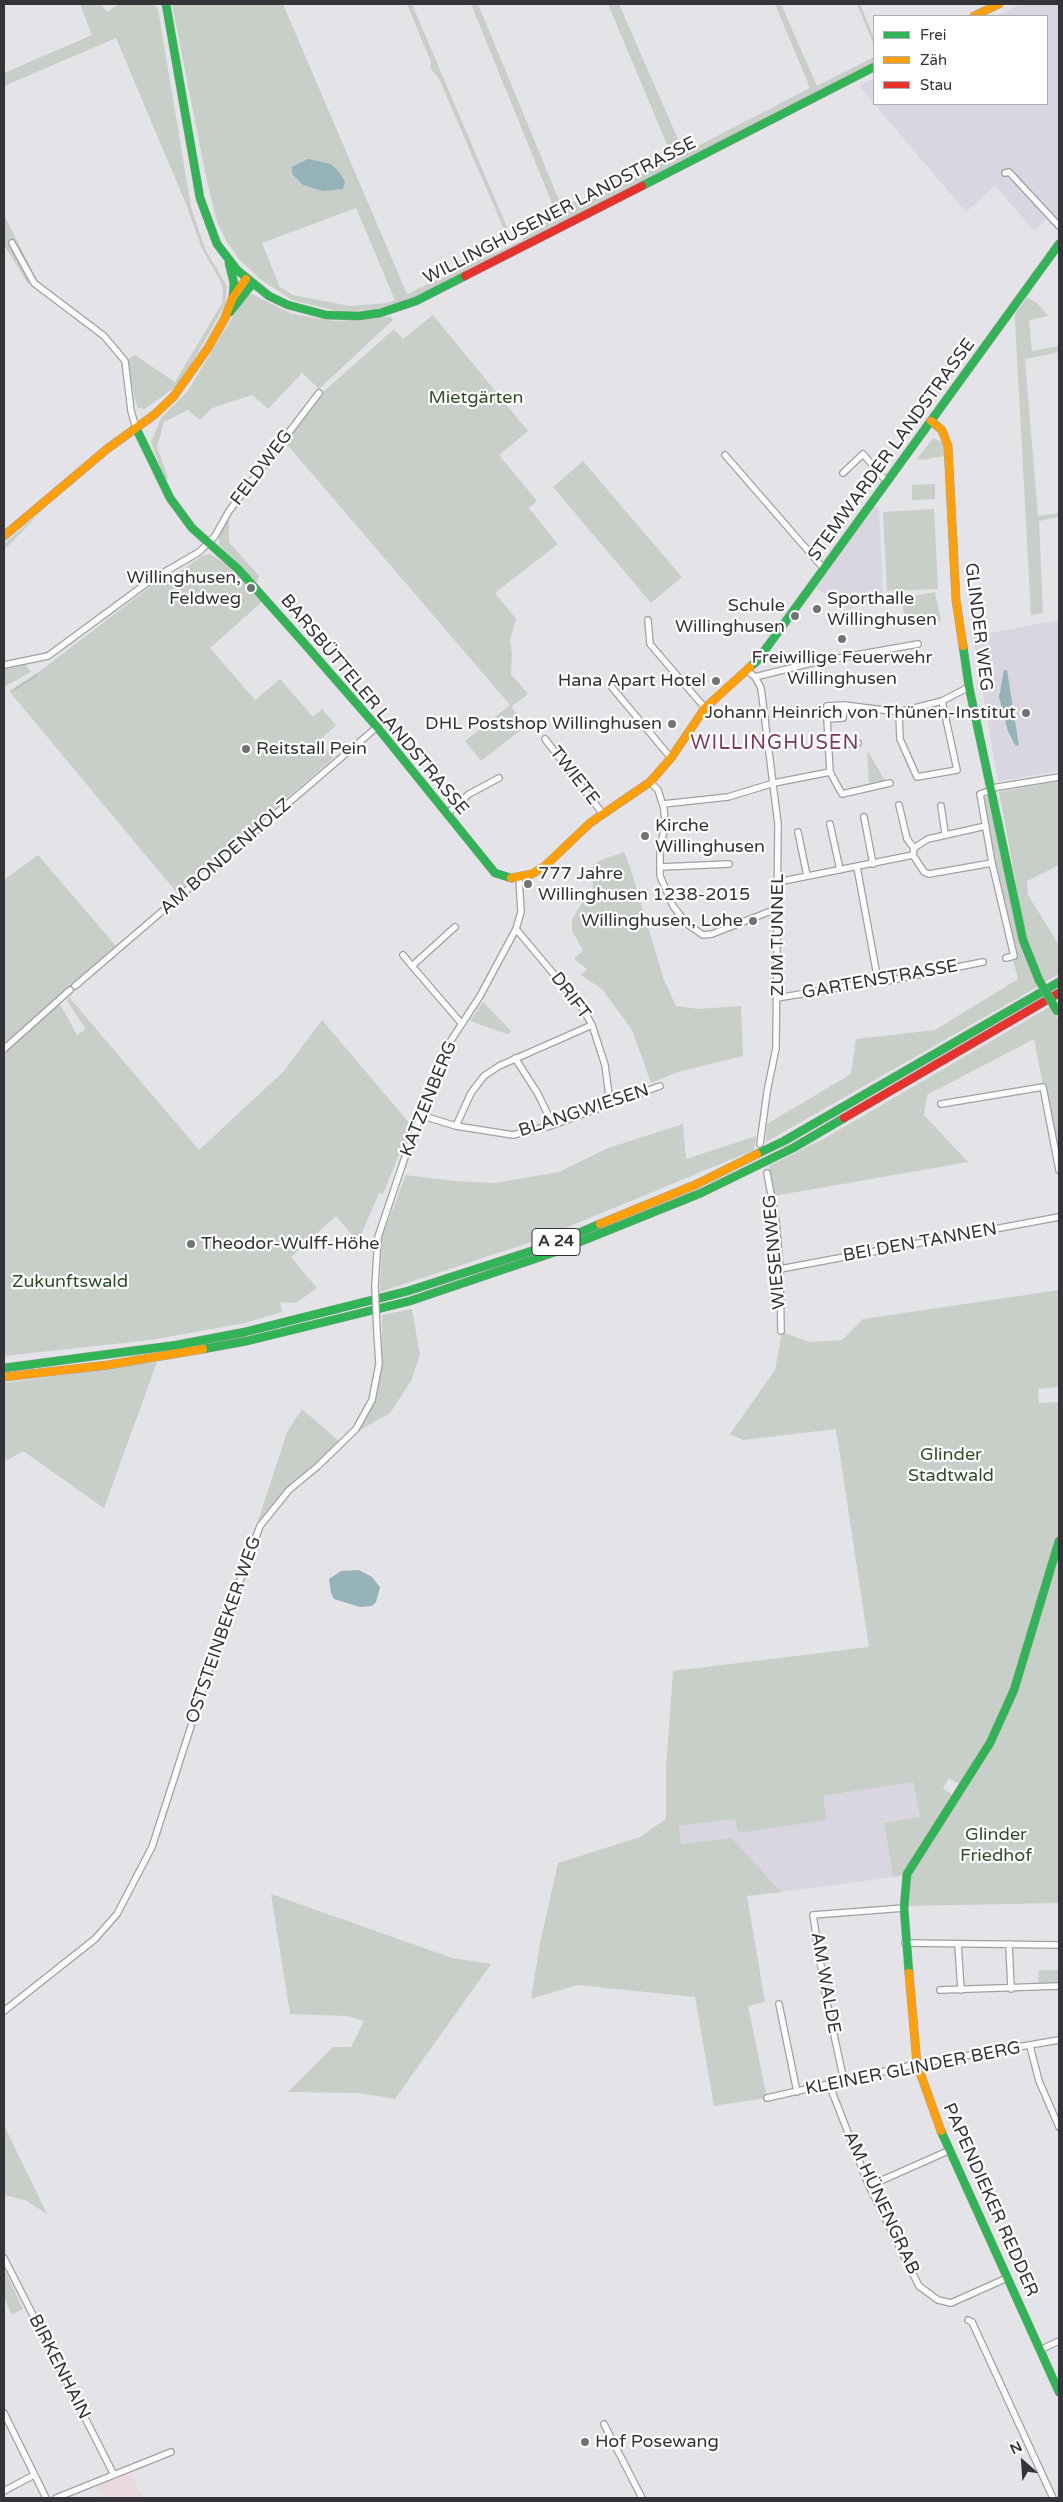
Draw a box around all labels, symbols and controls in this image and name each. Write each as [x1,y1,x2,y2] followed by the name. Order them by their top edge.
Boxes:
[873,15,1048,105] legend
[920,26,946,44] text: Frei
[920,51,947,69] text: Zäh
[920,76,952,94] text: Stau
[420,133,700,289] street label: WILLINGHUSENER LANDSTRASSE
[804,334,980,566] street label: STEMWARDER LANDSTRASSE
[429,387,523,409] park label: Mietgärten
[226,426,298,510] street label: FELDWEG
[959,562,997,692] street label: GLINDER WEG
[126,567,241,610] place label: Willinghusen, Feldweg
[245,582,257,594] marker: Willinghusen, Feldweg
[827,588,937,630] place label: Sporthalle Willinghusen
[275,590,473,820] street label: BARSBÜTTELER LANDSTRASSE
[675,595,785,638] place label: Schule Willinghusen
[811,603,823,615] marker: Sporthalle Willinghusen
[789,610,801,622] marker: Schule Willinghusen
[836,633,848,645] marker: Freiwillige Feuerwehr Willinghusen
[752,647,932,690] place label: Freiwillige Feuerwehr Willinghusen
[558,670,706,692] place label: Hana Apart Hotel
[710,675,722,687] marker: Hana Apart Hotel
[705,702,1016,724] place label: Johann Heinrich von Thünen-Institut
[1020,707,1032,719] marker: Johann Heinrich von Thünen-Institut
[425,713,662,735] place label: DHL Postshop Willinghusen
[666,718,678,730] marker: DHL Postshop Willinghusen
[689,732,861,756] district label: WILLINGHUSEN
[256,738,367,760] place label: Reitstall Pein
[544,742,604,810] street label: TWIETE
[240,743,252,755] marker: Reitstall Pein
[156,794,296,920] street label: AM BONDENHOLZ
[655,815,765,858] place label: Kirche Willinghusen
[639,830,651,842] marker: Kirche Willinghusen
[538,863,750,906] place label: 777 Jahre Willinghusen 1238-2015
[767,874,789,996] street label: ZUM TUNNEL
[522,878,534,890] marker: 777 Jahre Willinghusen 1238-2015
[581,910,743,932] place label: Willinghusen, Lohe
[747,915,759,927] marker: Willinghusen, Lohe
[800,956,960,1004] street label: GARTENSTRASSE
[545,968,595,1024] street label: DRIFT
[396,1038,462,1160] street label: KATZENBERG
[516,1080,652,1142] street label: BLANGWIESEN
[759,1194,791,1310] street label: WIESENWEG
[841,1219,999,1267] street label: BEI DEN TANNEN
[532,1228,580,1256] road number: A 24
[201,1233,380,1255] place label: Theodor-Wulff-Höhe
[185,1238,197,1250] marker: Theodor-Wulff-Höhe
[12,1271,128,1293] park label: Zukunftswald
[908,1444,994,1486] park label: Glinder Stadtwald
[182,1534,266,1726] street label: OSTSTEINBEKER WEG
[960,1824,1032,1866] park label: Glinder Friedhof
[805,1931,845,2035] street label: AM WALDE
[803,2038,1023,2100] street label: KLEINER GLINDER BERG
[938,2100,1042,2300] street label: PAPENDIEKER REDDER
[838,2128,924,2278] street label: AM HÜNENGRAB
[23,2311,95,2423] street label: BIRKENHAIN
[595,2431,719,2453] place label: Hof Posewang
[579,2436,591,2448] marker: Hof Posewang
[998,2437,1048,2487] north arrow
[1007,2438,1025,2458] text: N

